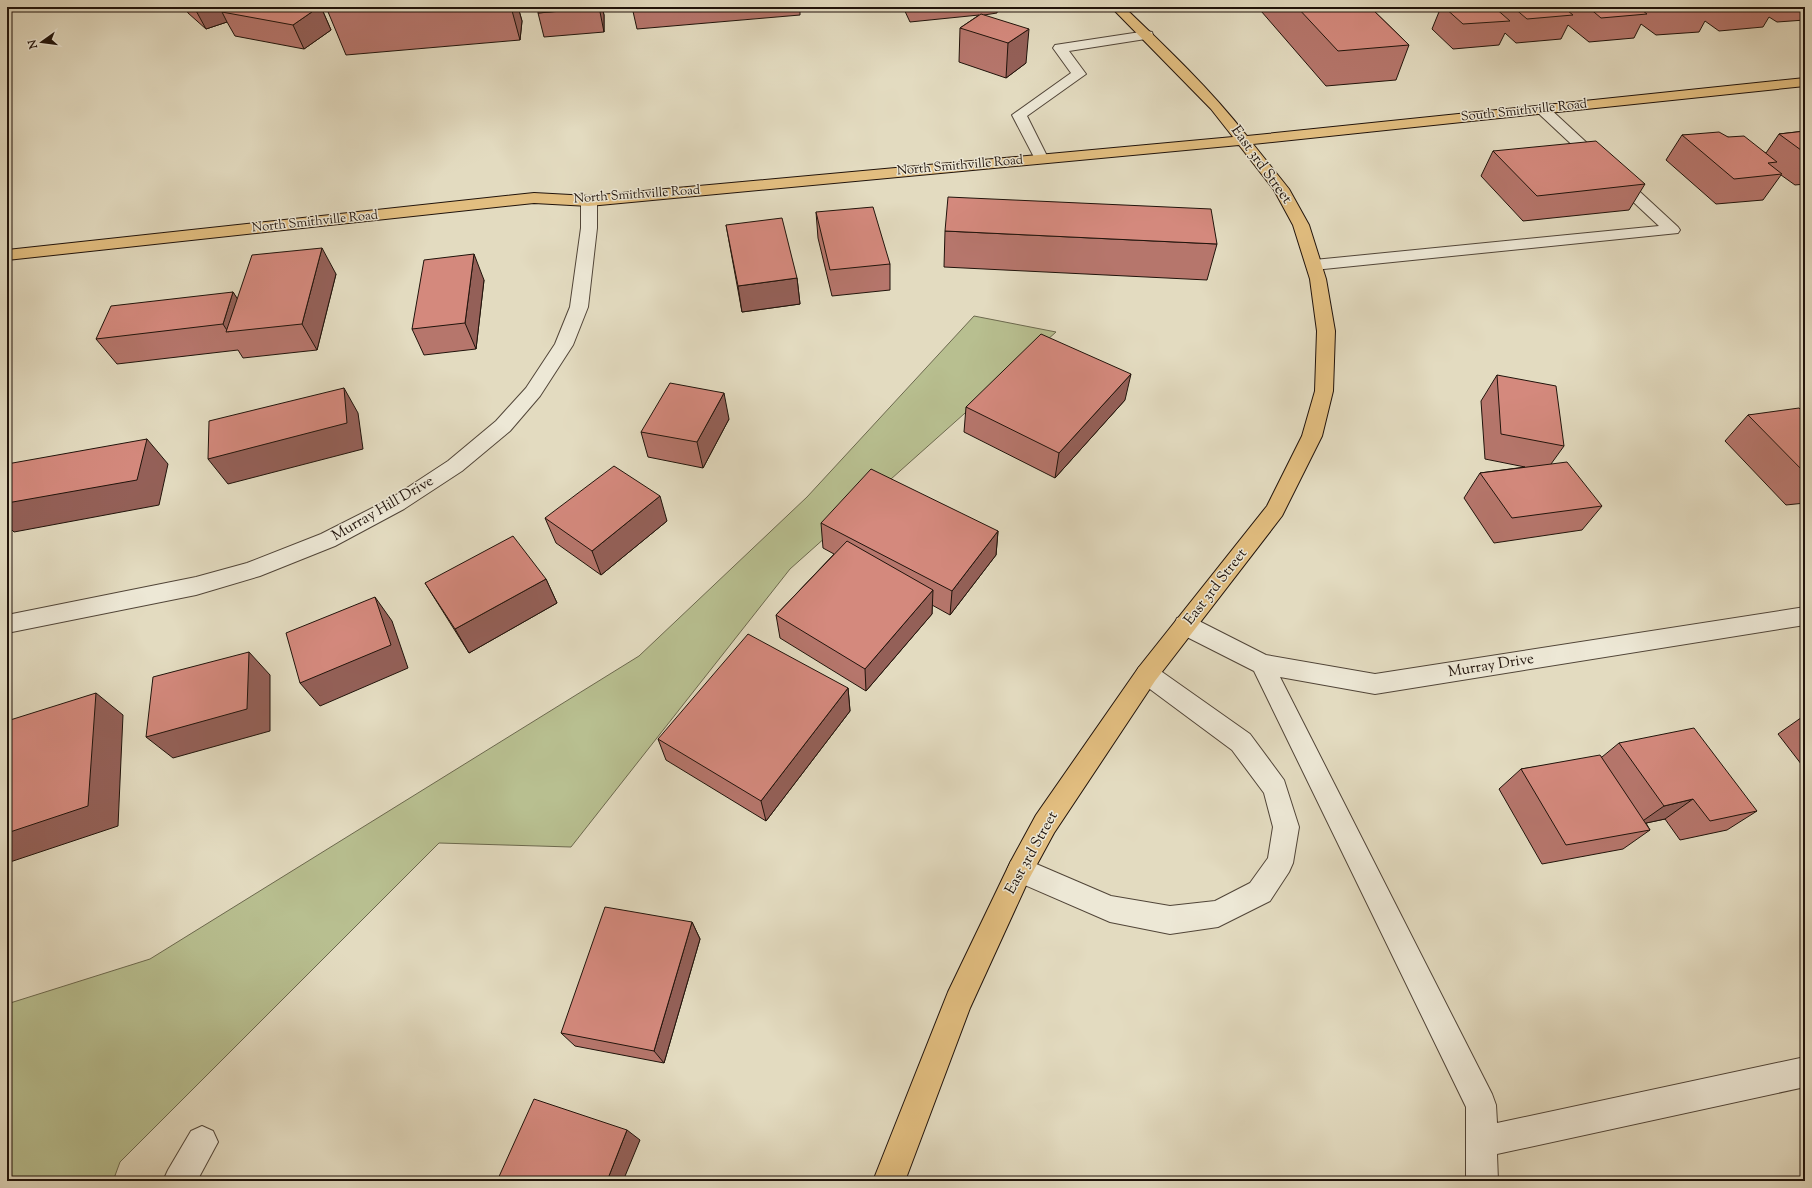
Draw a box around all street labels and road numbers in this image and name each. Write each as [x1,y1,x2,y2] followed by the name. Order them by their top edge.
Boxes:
[1460,95,1589,127] street label: South Smithville Road
[1225,122,1297,208] street label: East 3rd Street
[896,151,1025,180] street label: North Smithville Road
[573,182,702,208] street label: North Smithville Road
[251,206,380,238] street label: North Smithville Road
[328,471,438,547] street label: Murray Hill Drive
[1179,544,1253,630] street label: East 3rd Street
[1446,649,1536,683] street label: Murray Drive
[1000,808,1064,898] street label: East 3rd Street

